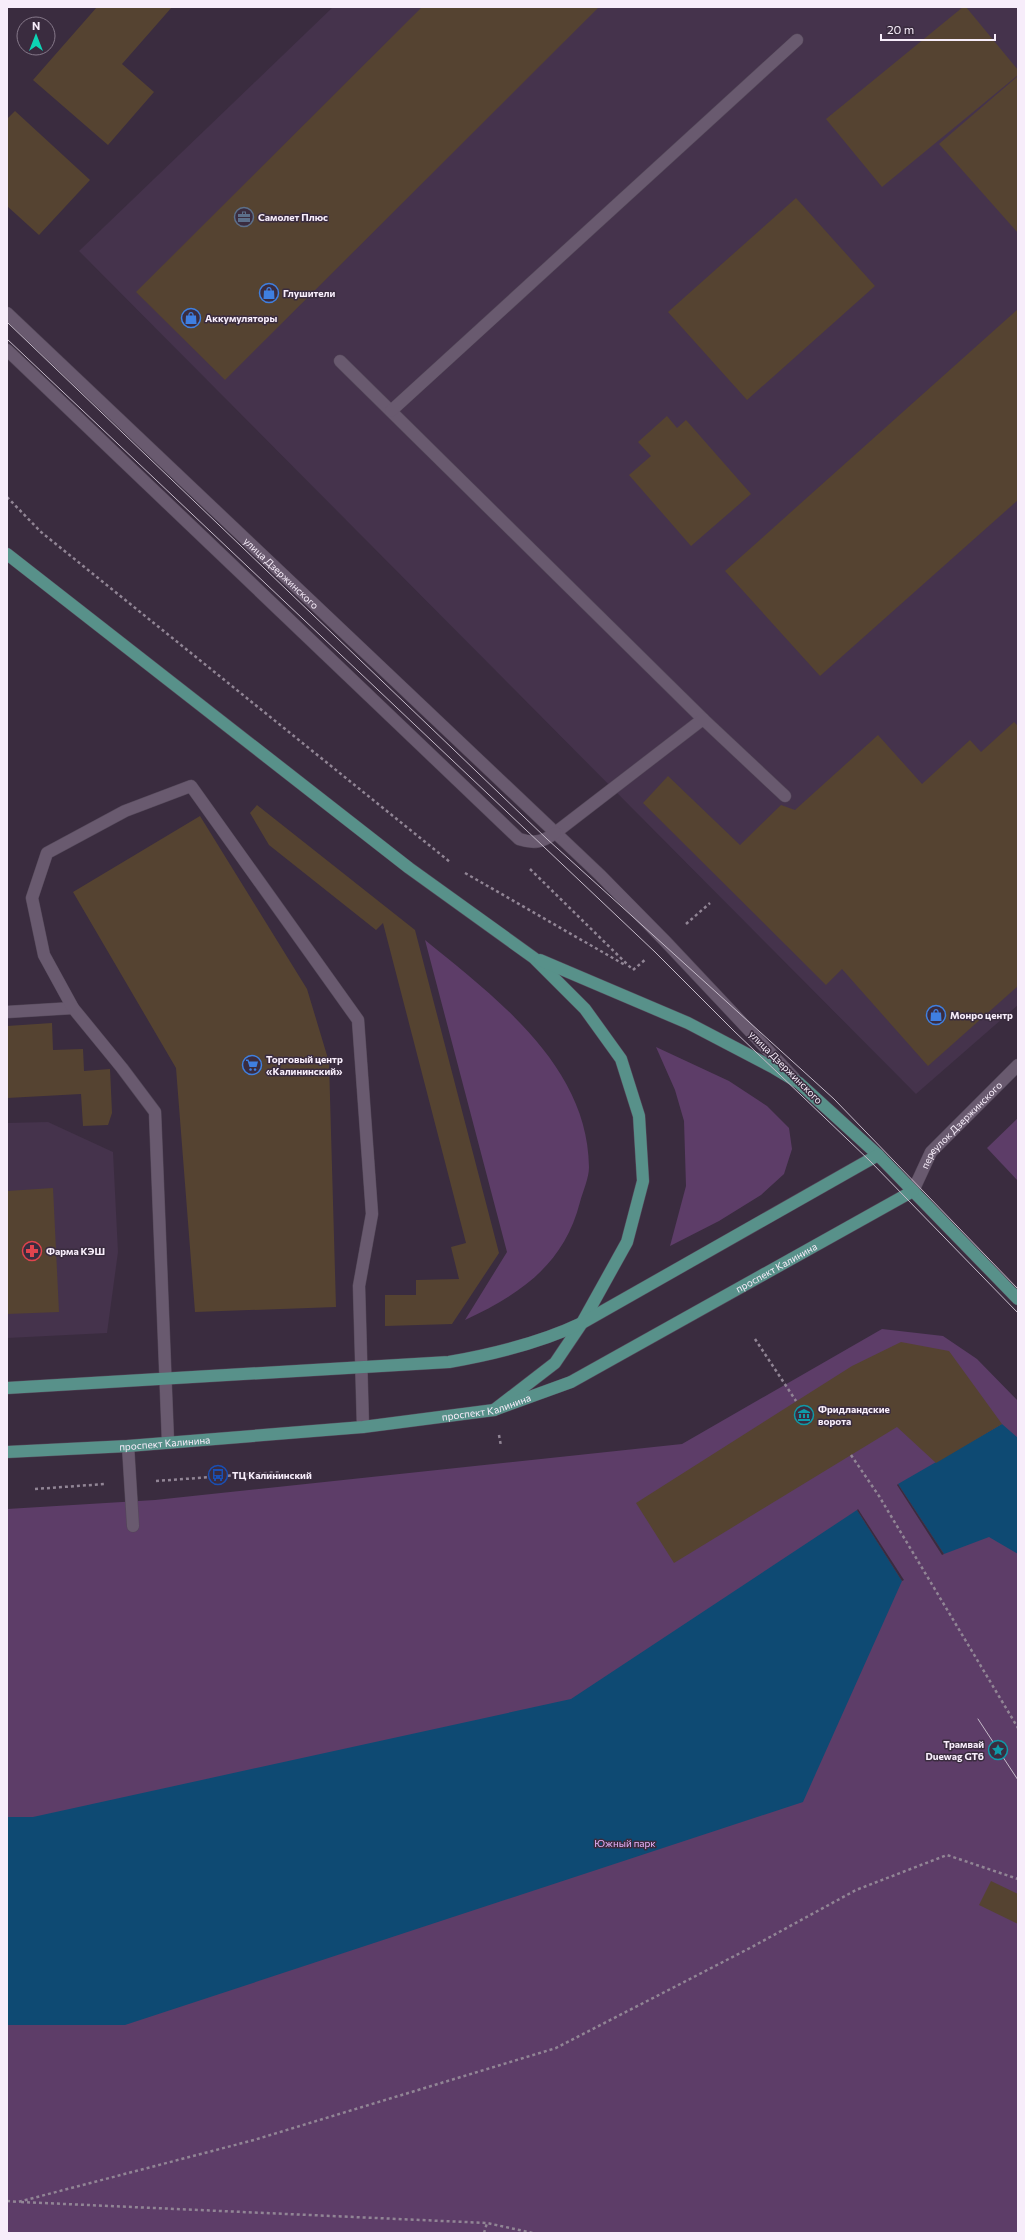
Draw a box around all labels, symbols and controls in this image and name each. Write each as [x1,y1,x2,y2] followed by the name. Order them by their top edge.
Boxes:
[16,16,56,56] north arrow
[881,16,995,42] scale bar
[32,19,40,32] text: N
[887,22,914,36] text: 20 m
[233,206,255,228] office icon: Самолет Плюс
[258,211,328,223] place label: Самолет Плюс
[258,282,280,304] shop icon: Глушители
[283,287,336,299] place label: Глушители
[180,307,202,329] shop icon: Аккумуляторы
[205,312,277,324] place label: Аккумуляторы
[241,535,321,611] street label: улица Дзержинского
[925,1004,947,1026] shop icon: Монро центр
[950,1009,1013,1021] place label: Монро центр
[747,1028,825,1106] street label: улица Дзержинского
[266,1053,343,1077] place label: Торговый центр «Калининский»
[241,1054,263,1076] supermarket icon: Торговый центр «Калининский»
[918,1079,1004,1170] street label: переулок Дзержинского
[21,1240,43,1262] pharmacy icon: Фарма КЭШ
[733,1240,819,1295] street label: проспект Калинина
[46,1245,105,1257] place label: Фарма КЭШ
[441,1391,532,1423] street label: проспект Калинина
[818,1403,890,1427] place label: Фридландские ворота
[793,1404,815,1426] museum icon: Фридландские ворота
[119,1433,211,1452] street label: проспект Калинина
[207,1464,229,1486] bus stop icon: ТЦ Калининский
[232,1469,312,1481] place label: ТЦ Калининский
[925,1738,984,1762] place label: Трамвай Duewag GT6
[987,1739,1009,1761] place icon: Трамвай Duewag GT6
[594,1837,656,1849] park label: Южный парк

